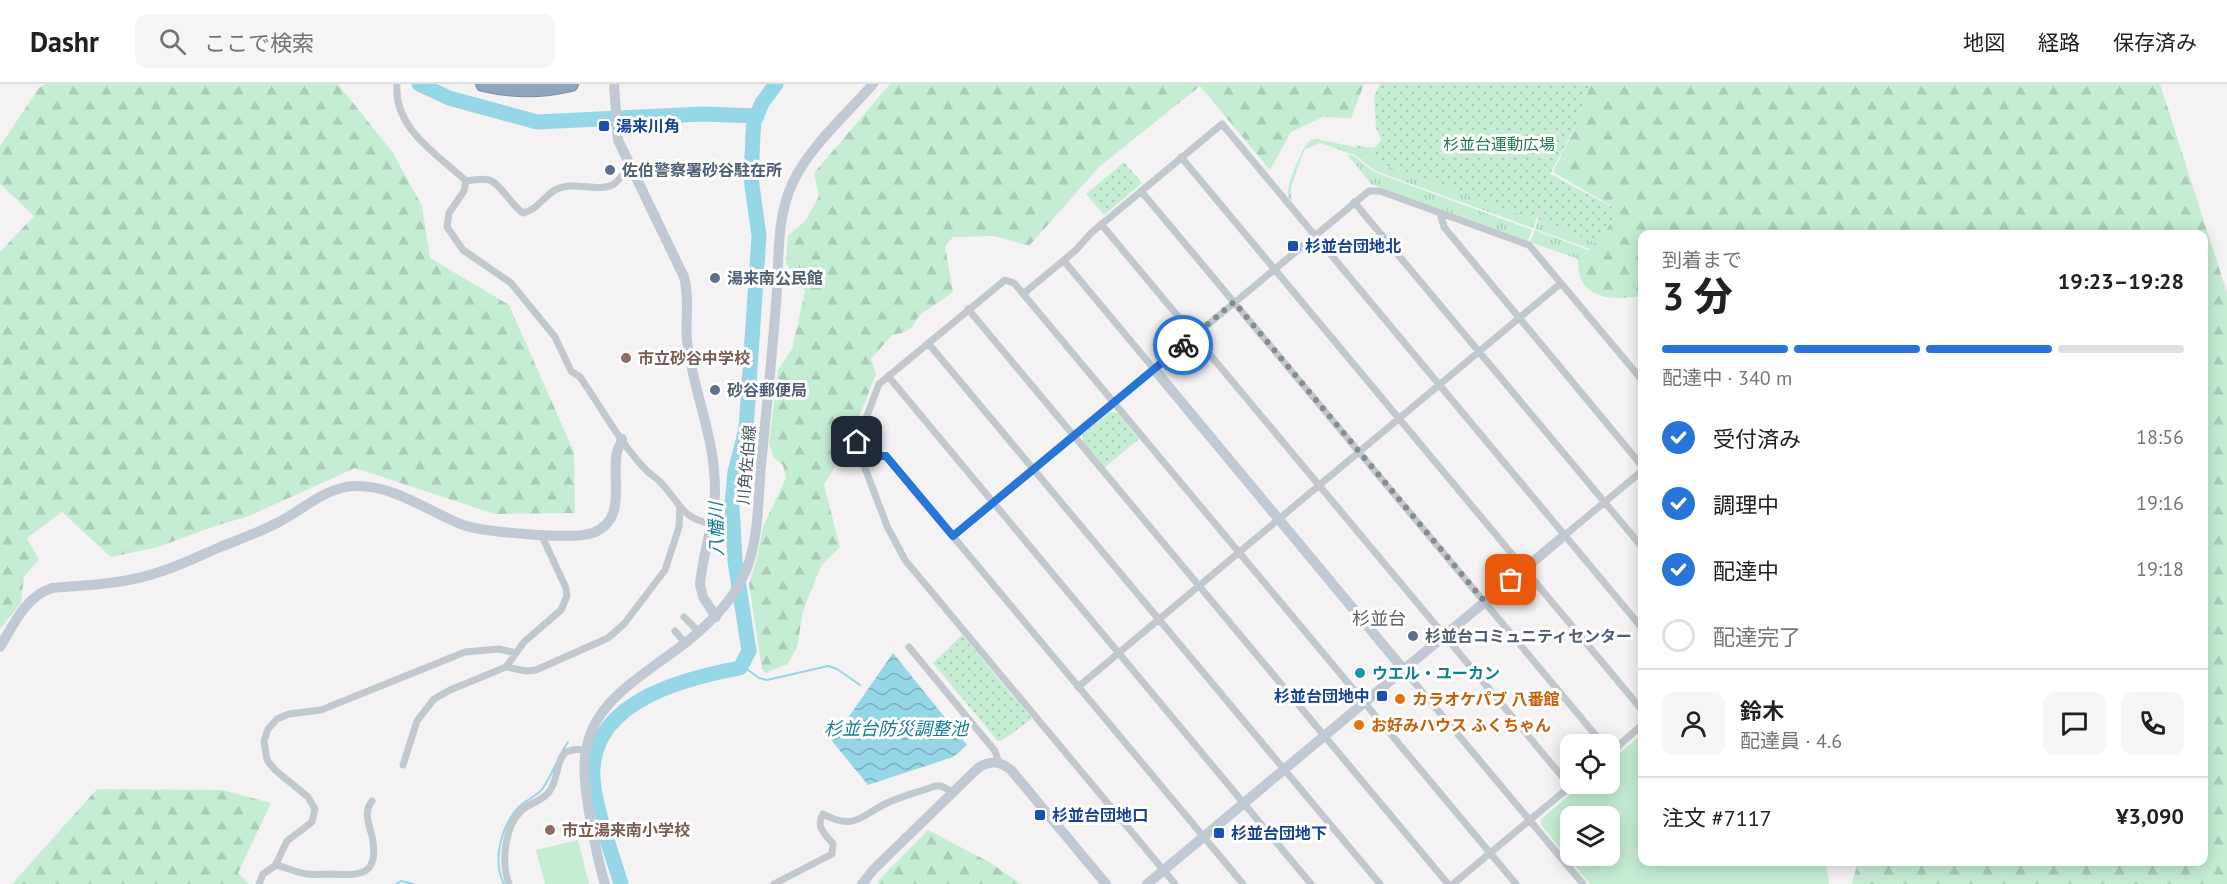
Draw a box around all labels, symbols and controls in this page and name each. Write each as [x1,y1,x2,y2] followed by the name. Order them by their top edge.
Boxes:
[135,14,555,68] search box
[30,23,99,60] text: Dashr
[156,25,189,58] icon: search
[204,29,314,57] text: ここで検索
[1963,29,2005,56] text: 地図
[2038,29,2080,56] text: 経路
[2113,29,2197,56] text: 保存済み
[616,116,680,136] place label: 湯来川角
[597,119,611,133] marker: 湯来川角
[1443,134,1555,154] park label: 杉並台運動広場
[621,160,782,180] place label: 佐伯警察署砂谷駐在所
[603,163,617,177] marker: 佐伯警察署砂谷駐在所
[1305,236,1401,256] place label: 杉並台団地北
[1286,239,1300,253] marker: 杉並台団地北
[1662,247,1742,273] text: 到着まで
[2058,267,2184,295] text: 19:23–19:28
[727,268,823,288] place label: 湯来南公民館
[1662,270,1733,321] text: 3 分
[708,271,722,285] marker: 湯来南公民館
[1153,315,1213,375] courier
[1167,329,1200,362] icon: bike
[638,348,750,368] place label: 市立砂谷中学校
[619,351,633,365] marker: 市立砂谷中学校
[1662,365,1792,391] text: 配達中 · 340 m
[727,380,807,400] place label: 砂谷郵便局
[708,383,722,397] marker: 砂谷郵便局
[831,416,882,467] pin
[1662,421,1695,454] icon: check
[733,424,759,506] street label: 川角佐伯線
[2136,424,2184,450] text: 18:56
[840,425,873,458] icon: home
[1713,425,1801,453] text: 受付済み
[1662,487,1695,520] icon: check
[2136,490,2184,516] text: 19:16
[1713,491,1779,519] text: 調理中
[704,500,728,556] water label: 八幡川
[1662,553,1695,586] icon: check
[1485,554,1536,605] pin
[2136,556,2184,582] text: 19:18
[1713,557,1779,585] text: 配達中
[1494,563,1527,596] icon: bag
[1352,607,1406,630] district label: 杉並台
[1713,623,1801,651] text: 配達完了
[1425,626,1632,646] place label: 杉並台コミュニティセンター
[1406,629,1420,643] marker: 杉並台コミュニティセンター
[1372,663,1500,683] place label: ウエル・ユーカン
[1353,666,1367,680] marker: ウエル・ユーカン
[1274,686,1370,706] place label: 杉並台団地中
[1375,689,1389,703] marker: 杉並台団地中
[1412,689,1559,709] place label: カラオケパブ 八番館
[1393,692,1407,706] marker: カラオケパブ 八番館
[1662,692,1725,755] button: person
[2043,692,2106,755] button: chat
[2121,692,2184,755] button: phone
[1740,697,1784,725] text: 鈴木
[1371,715,1551,735] place label: お好みハウス ふくちゃん
[824,717,970,740] water label: 杉並台防災調整池
[1352,718,1366,732] marker: お好みハウス ふくちゃん
[1740,728,1842,754] text: 配達員 · 4.6
[1560,734,1620,866] map controls
[1560,734,1620,794] button: locate
[2116,802,2184,830] text: ¥3,090
[1662,804,1772,832] text: 注文 #7117
[1052,805,1148,825] place label: 杉並台団地口
[1560,806,1620,866] button: layers
[1033,808,1047,822] marker: 杉並台団地口
[562,820,690,840] place label: 市立湯来南小学校
[543,823,557,837] marker: 市立湯来南小学校
[1231,823,1327,843] place label: 杉並台団地下
[1212,826,1226,840] marker: 杉並台団地下

